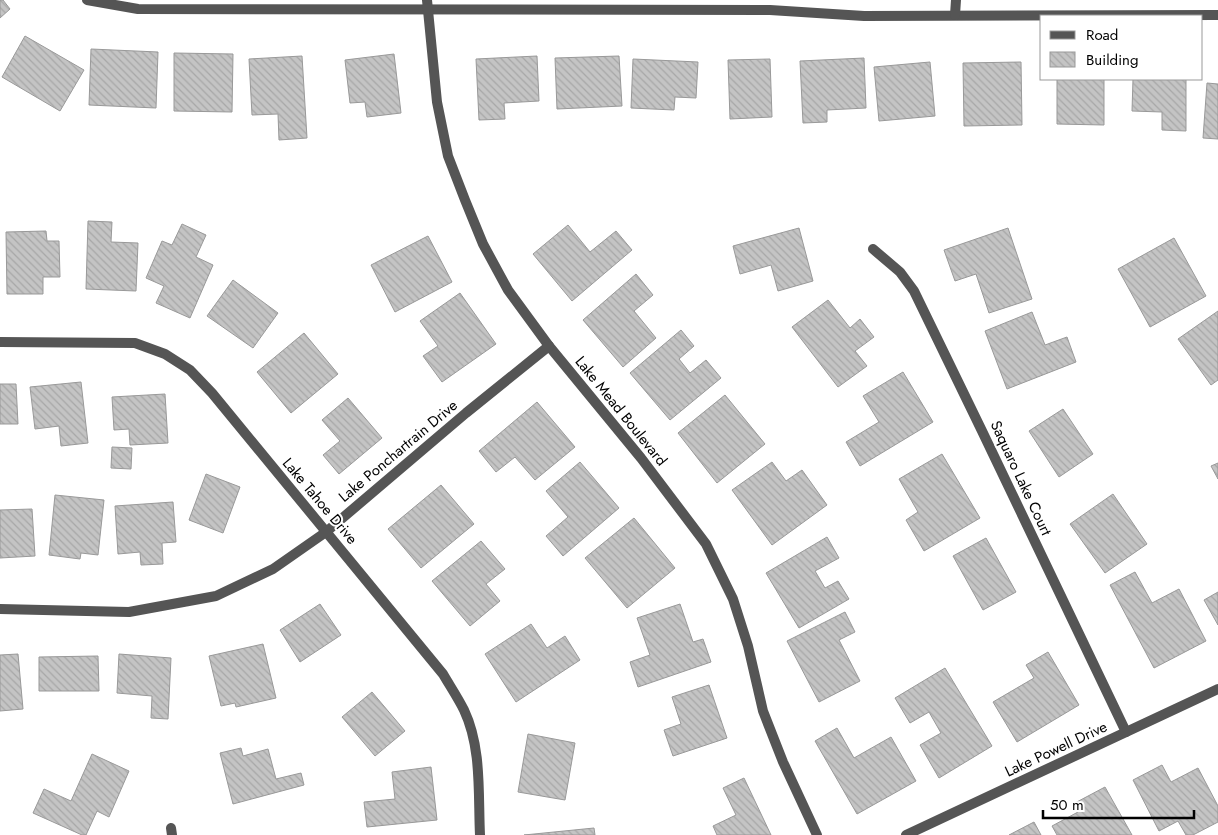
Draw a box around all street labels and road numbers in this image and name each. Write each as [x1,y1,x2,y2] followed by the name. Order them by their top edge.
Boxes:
[570,351,672,471] street label: Lake Mead Boulevard
[334,394,462,507] street label: Lake Ponchartrain Drive
[985,417,1057,539] street label: Saquaro Lake Court
[277,453,363,549] street label: Lake Tahoe Drive
[1001,716,1111,782] street label: Lake Powell Drive

